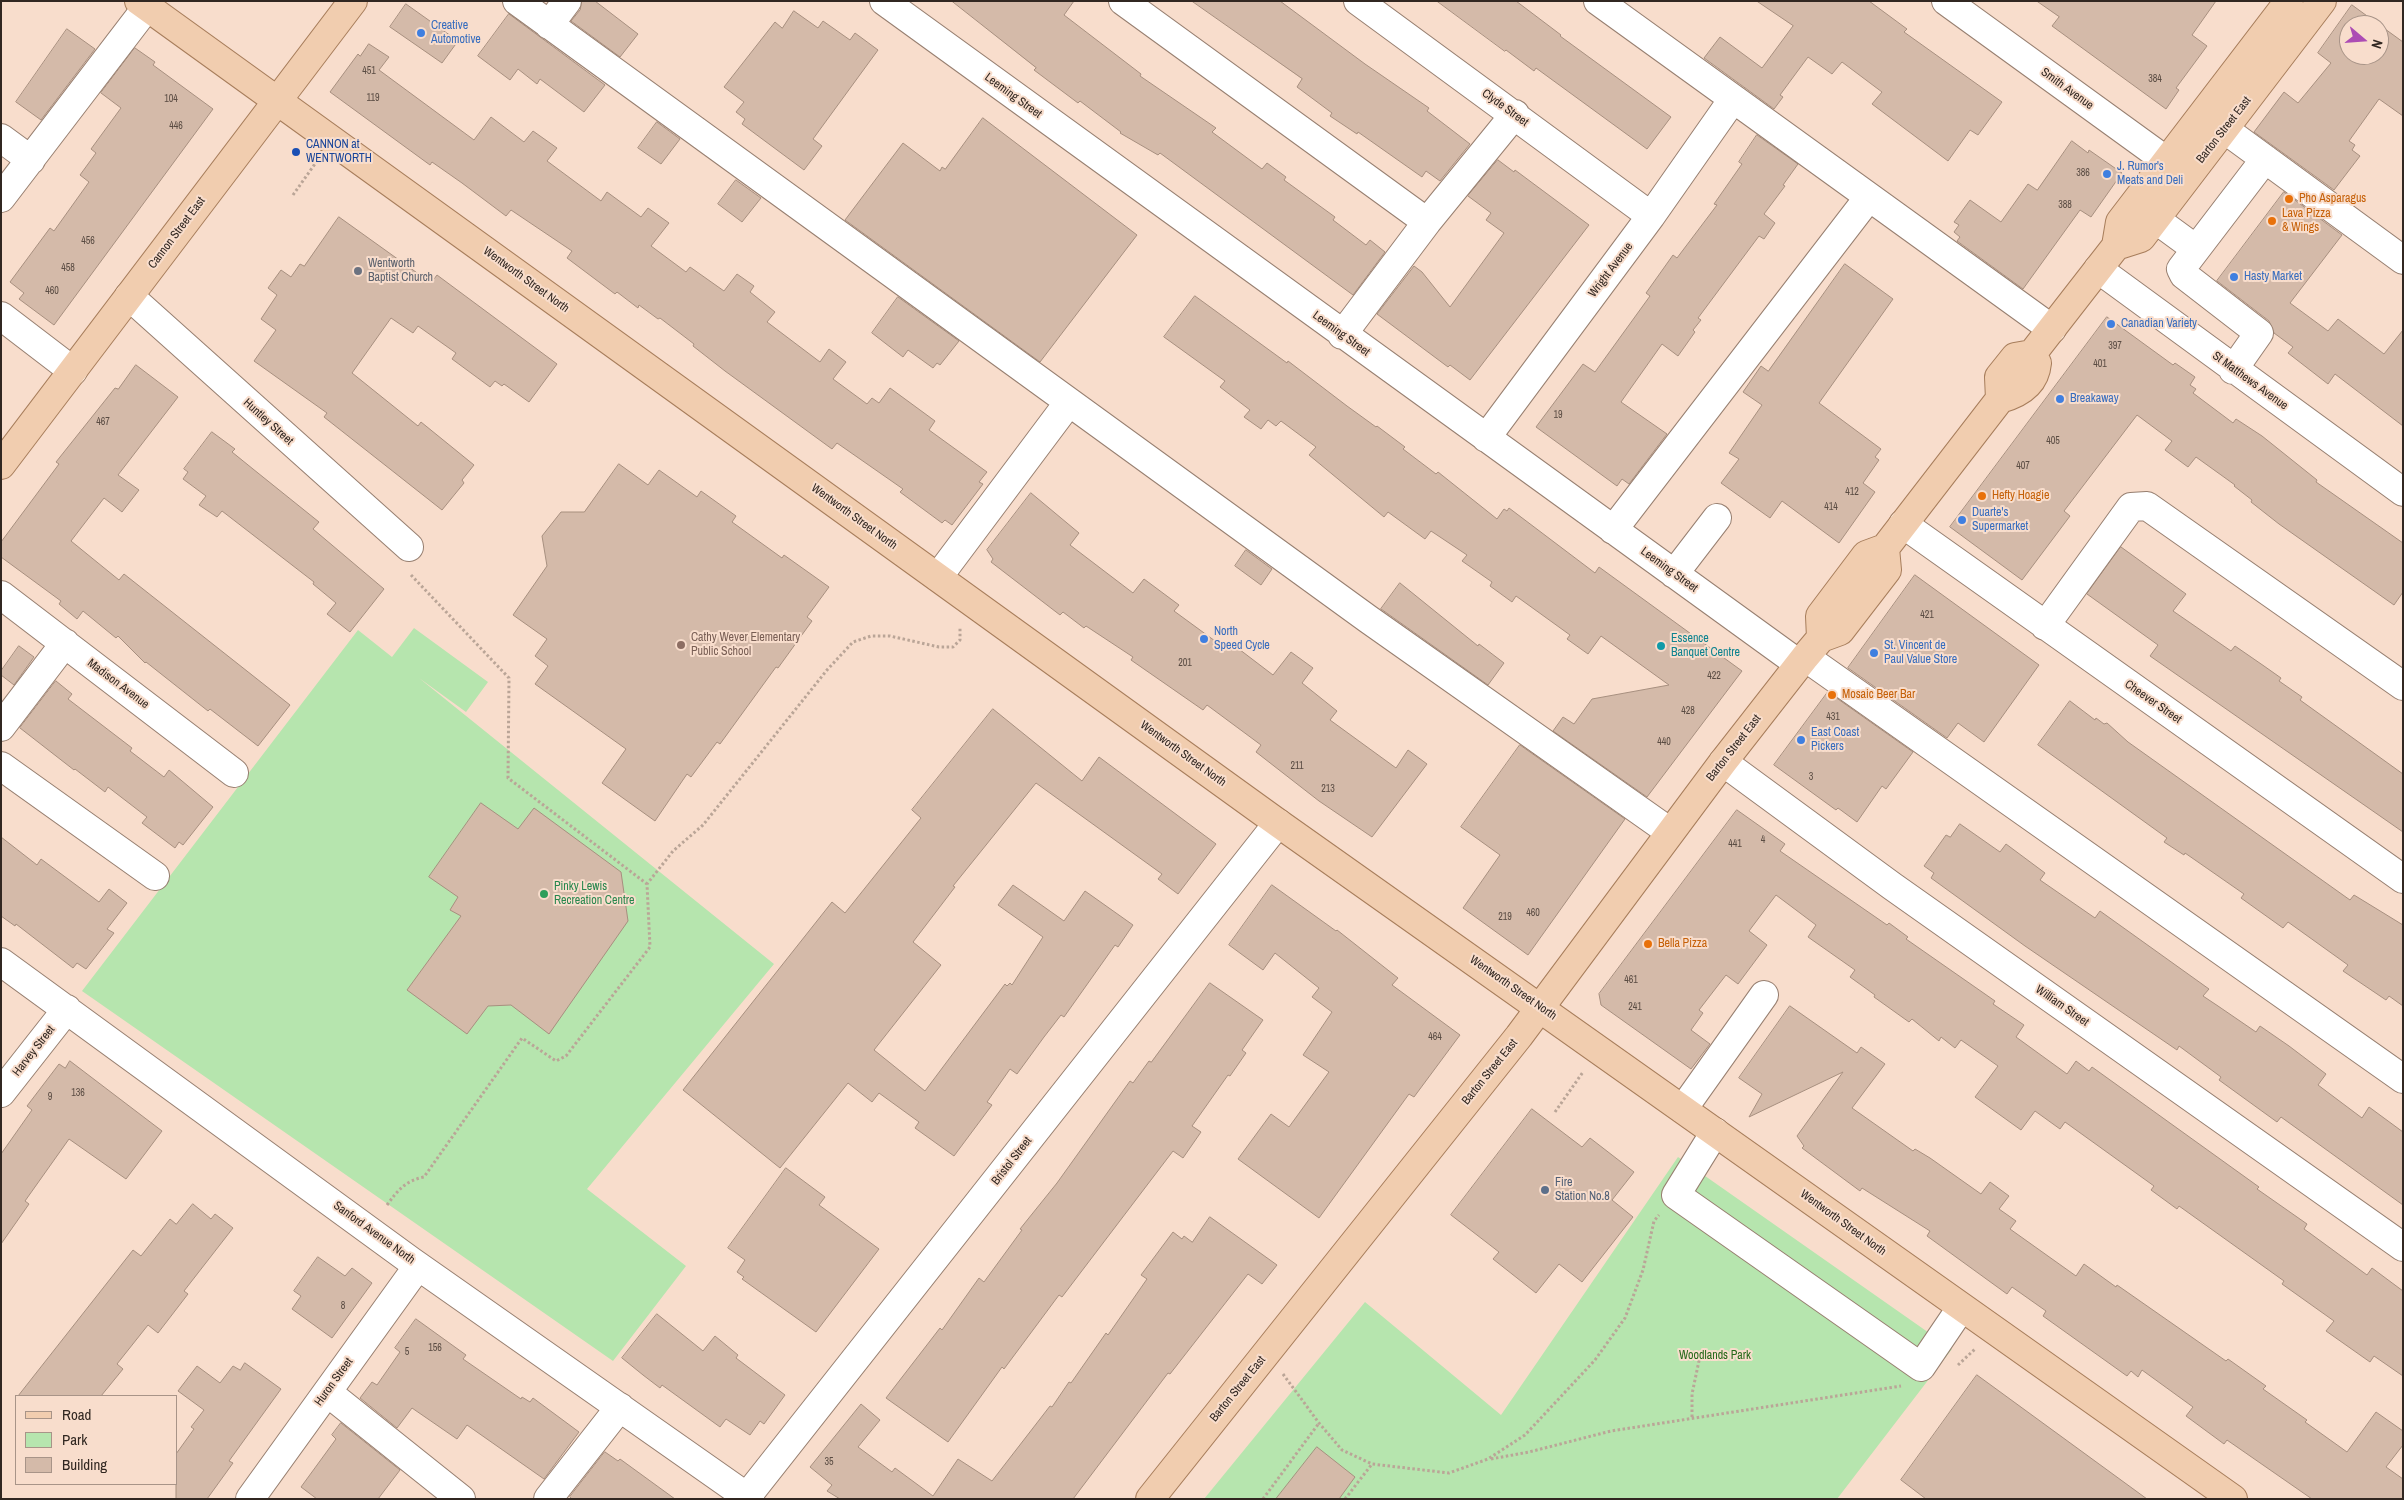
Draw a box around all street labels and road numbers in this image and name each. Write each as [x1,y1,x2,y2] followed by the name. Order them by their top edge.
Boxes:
[2038,65,2096,113] street label: Smith Avenue
[982,70,1044,122] street label: Leeming Street
[1479,86,1531,130] street label: Clyde Street
[2194,94,2254,166] street label: Barton Street East
[145,194,209,272] street label: Cannon Street East
[1586,240,1636,300] street label: Wright Avenue
[480,244,572,316] street label: Wentworth Street North
[1310,308,1372,360] street label: Leeming Street
[2209,349,2291,413] street label: St Matthews Avenue
[240,396,296,448] street label: Huntley Street
[808,481,900,553] street label: Wentworth Street North
[1638,544,1700,596] street label: Leeming Street
[84,656,152,712] street label: Madison Avenue
[2122,677,2184,727] street label: Cheever Street
[1704,712,1764,784] street label: Barton Street East
[1137,718,1229,790] street label: Wentworth Street North
[1467,953,1559,1023] street label: Wentworth Street North
[2033,982,2091,1030] street label: William Street
[10,1023,58,1079] street label: Harvey Street
[1459,1036,1521,1108] street label: Barton Street East
[989,1134,1035,1188] street label: Bristol Street
[1797,1187,1889,1259] street label: Wentworth Street North
[330,1199,418,1267] street label: Sanford Avenue North
[1207,1353,1269,1425] street label: Barton Street East
[312,1355,356,1409] street label: Huron Street

